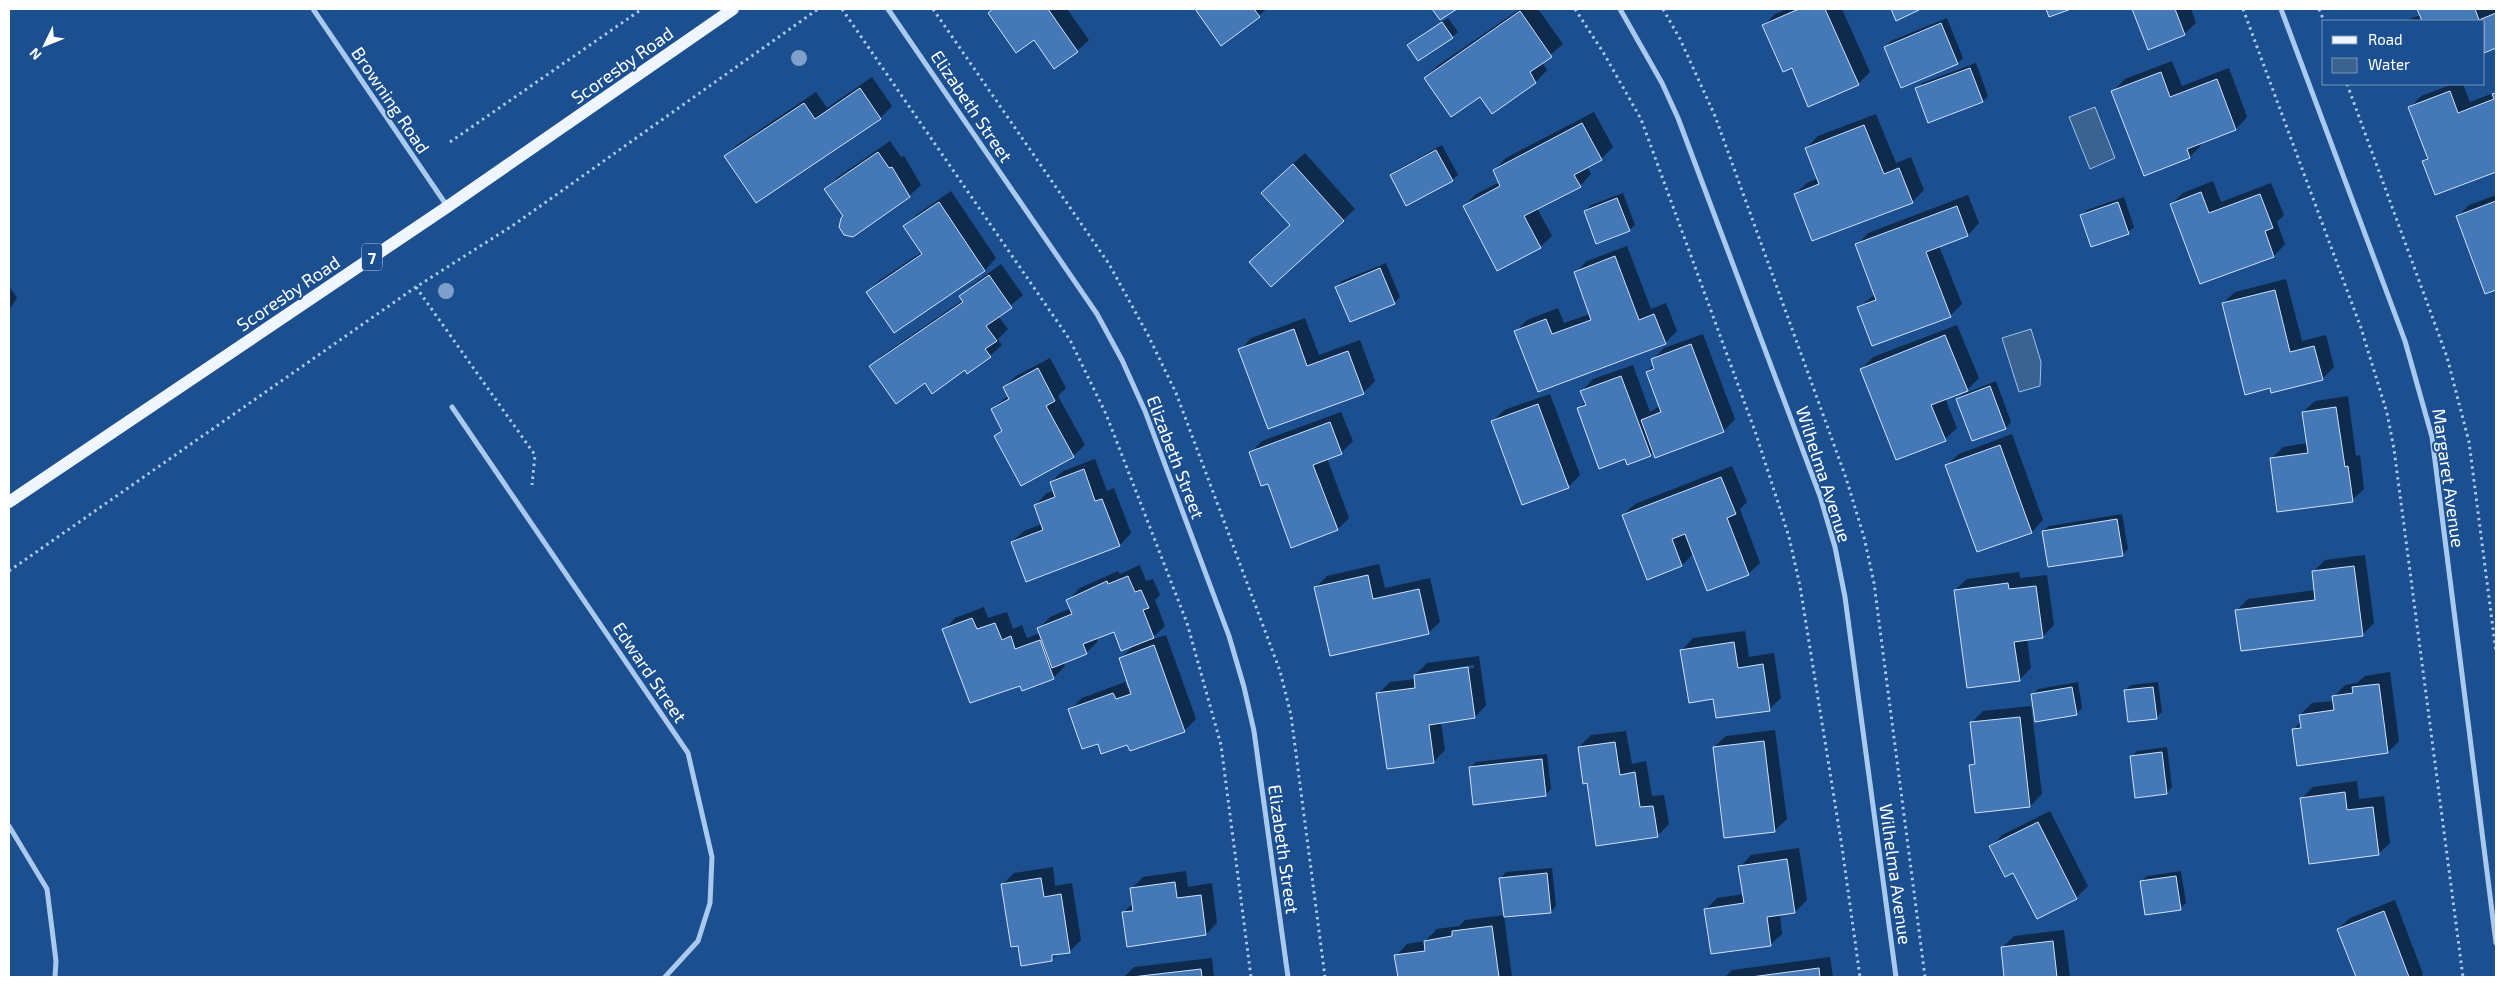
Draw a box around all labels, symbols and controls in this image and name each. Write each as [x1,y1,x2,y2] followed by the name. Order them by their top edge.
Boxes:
[20,20,70,70] north arrow
[2322,20,2485,85] legend
[567,22,677,108] street label: Scoresby Road
[2368,30,2403,48] text: Road
[347,42,435,158] street label: Browning Road
[25,45,45,64] text: N
[926,46,1018,166] street label: Elizabeth Street
[2368,55,2410,73] text: Water
[362,243,382,270] road number: 7
[232,250,344,336] street label: Scoresby Road
[1142,392,1210,522] street label: Elizabeth Street
[1792,403,1856,545] street label: Wilhelma Avenue
[2428,407,2470,549] street label: Margaret Avenue
[608,618,692,727] street label: Edward Street
[1264,783,1304,915] street label: Elizabeth Street
[1875,802,1917,946] street label: Wilhelma Avenue

